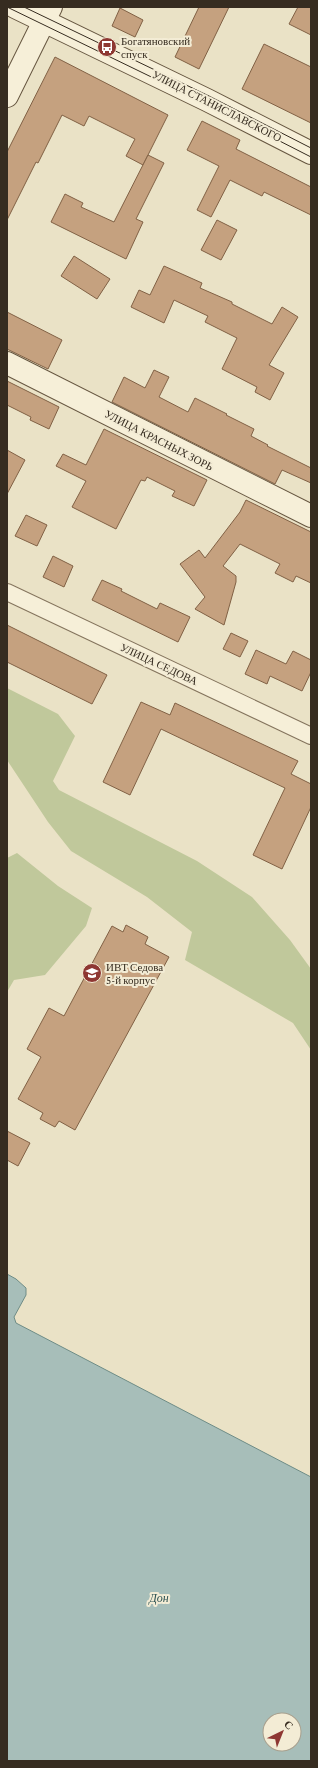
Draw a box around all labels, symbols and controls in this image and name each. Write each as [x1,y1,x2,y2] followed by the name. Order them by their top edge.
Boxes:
[121,35,190,60] place label: Богатяновский спуск
[96,36,118,58] bus stop icon: Богатяновский спуск
[150,68,284,144] street label: УЛИЦА СТАНИСЛАВСКОГО
[103,407,215,473] street label: УЛИЦА КРАСНЫХ ЗОРЬ
[118,641,200,687] street label: УЛИЦА СЕДОВА
[106,961,163,986] place label: ИВТ Седова 5-й корпус
[81,962,103,984] school or university icon: ИВТ Седова 5-й корпус
[148,1591,169,1605] water label: Дон
[262,1712,302,1752] north arrow
[282,1718,296,1732] text: С

